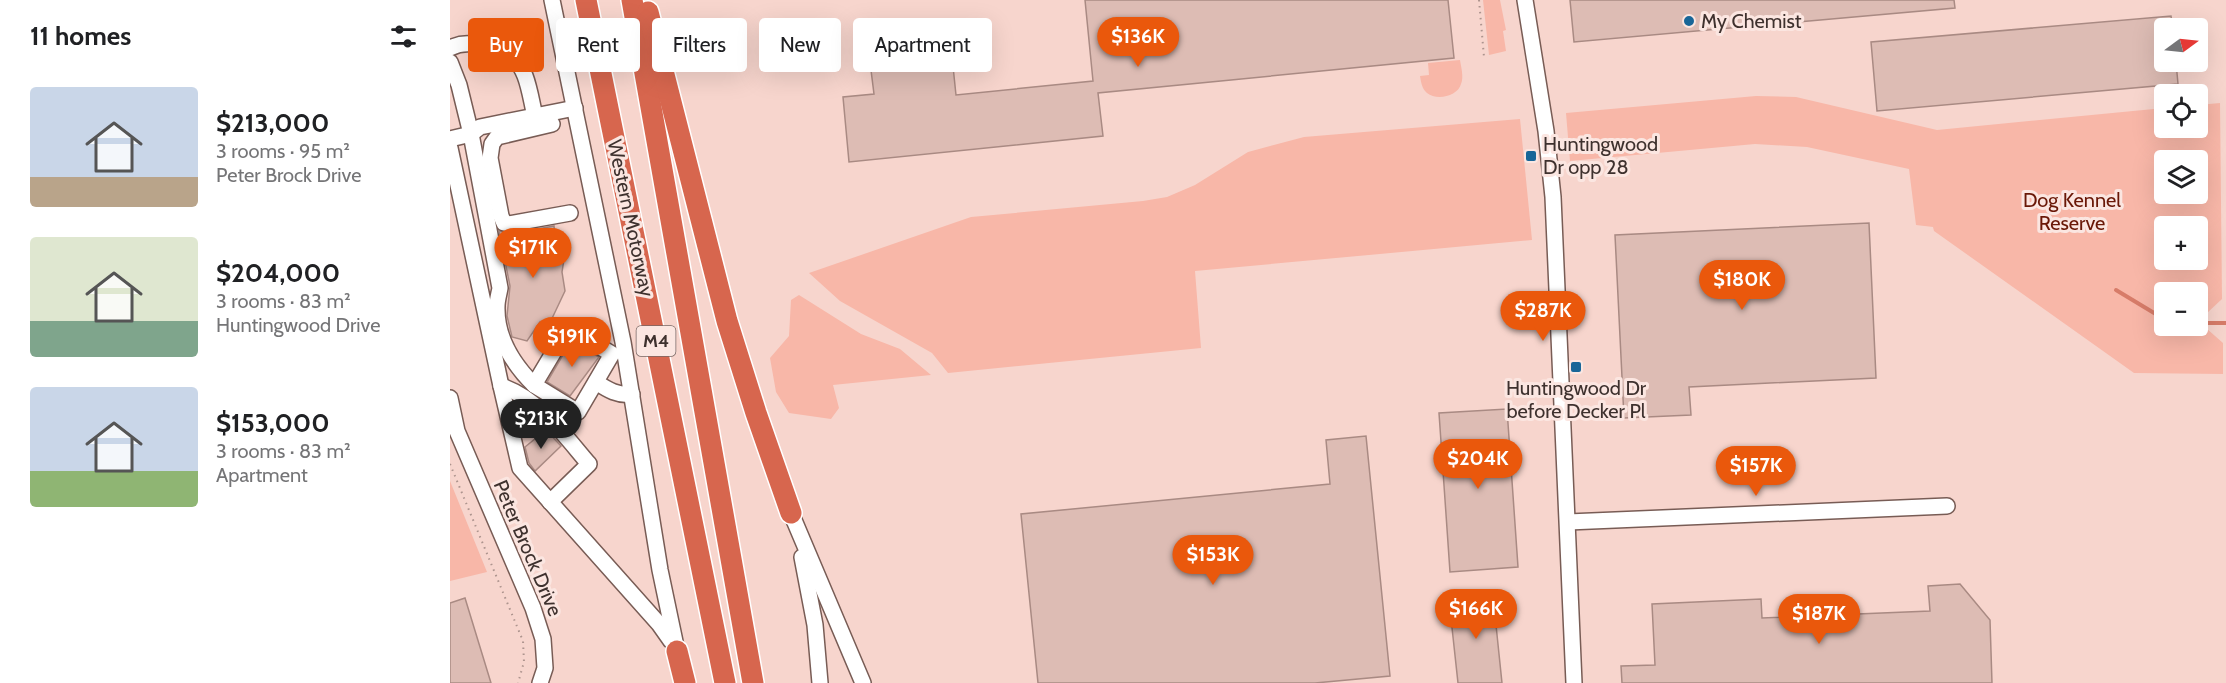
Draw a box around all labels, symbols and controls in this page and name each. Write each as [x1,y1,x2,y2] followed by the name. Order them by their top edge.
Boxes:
[1701,9,1802,33] place label: My Chemist
[1682,14,1696,28] marker: My Chemist
[1096,17,1180,68] pin: $136K
[468,18,544,72] chip: Buy
[556,18,640,72] chip: Rent
[652,18,747,72] chip: Filters
[759,18,841,72] chip: New
[853,18,992,72] chip: Apartment
[2154,18,2208,72] north arrow
[2154,18,2208,336] map controls
[30,20,131,52] text: 11 homes
[387,20,420,53] icon: filters
[1111,24,1165,48] text: $136K
[2154,84,2208,138] button: locate
[216,107,329,139] text: $213,000
[78,111,150,183] icon: home
[1543,132,1658,179] place label: Huntingwood Dr opp 28
[603,137,659,299] street label: Western Motorway
[216,139,350,163] text: 3 rooms · 95 m²
[1524,149,1538,163] marker: Huntingwood Dr opp 28
[2154,150,2208,204] button: layers
[216,163,361,187] text: Peter Brock Drive
[2023,188,2121,235] park label: Dog Kennel Reserve
[2154,216,2208,270] button: +
[491,228,575,279] pin: $171K
[508,235,558,259] text: $171K
[216,257,340,289] text: $204,000
[1700,260,1784,311] pin: $180K
[78,261,150,333] icon: home
[1713,267,1771,291] text: $180K
[2154,282,2208,336] button: −
[216,289,351,313] text: 3 rooms · 83 m²
[1501,291,1585,342] pin: $287K
[1515,298,1572,322] text: $287K
[216,313,380,337] text: Huntingwood Drive
[530,317,614,368] pin: $191K
[547,324,597,348] text: $191K
[636,326,676,356] road number: M4
[1569,360,1583,374] marker: Huntingwood Dr before Decker Pl
[1506,376,1647,423] place label: Huntingwood Dr before Decker Pl
[499,399,583,450] pin: $213K
[515,406,567,430] text: $213K
[216,407,330,439] text: $153,000
[78,411,150,483] icon: home
[216,439,351,463] text: 3 rooms · 83 m²
[1436,439,1520,490] pin: $204K
[1447,446,1509,470] text: $204K
[1714,446,1798,497] pin: $157K
[1730,453,1782,477] text: $157K
[216,463,308,487] text: Apartment
[489,476,567,620] street label: Peter Brock Drive
[1171,535,1255,586] pin: $153K
[1186,542,1240,566] text: $153K
[1434,589,1518,640] pin: $166K
[1777,594,1861,645] pin: $187K
[1449,596,1503,620] text: $166K
[1792,601,1846,625] text: $187K

